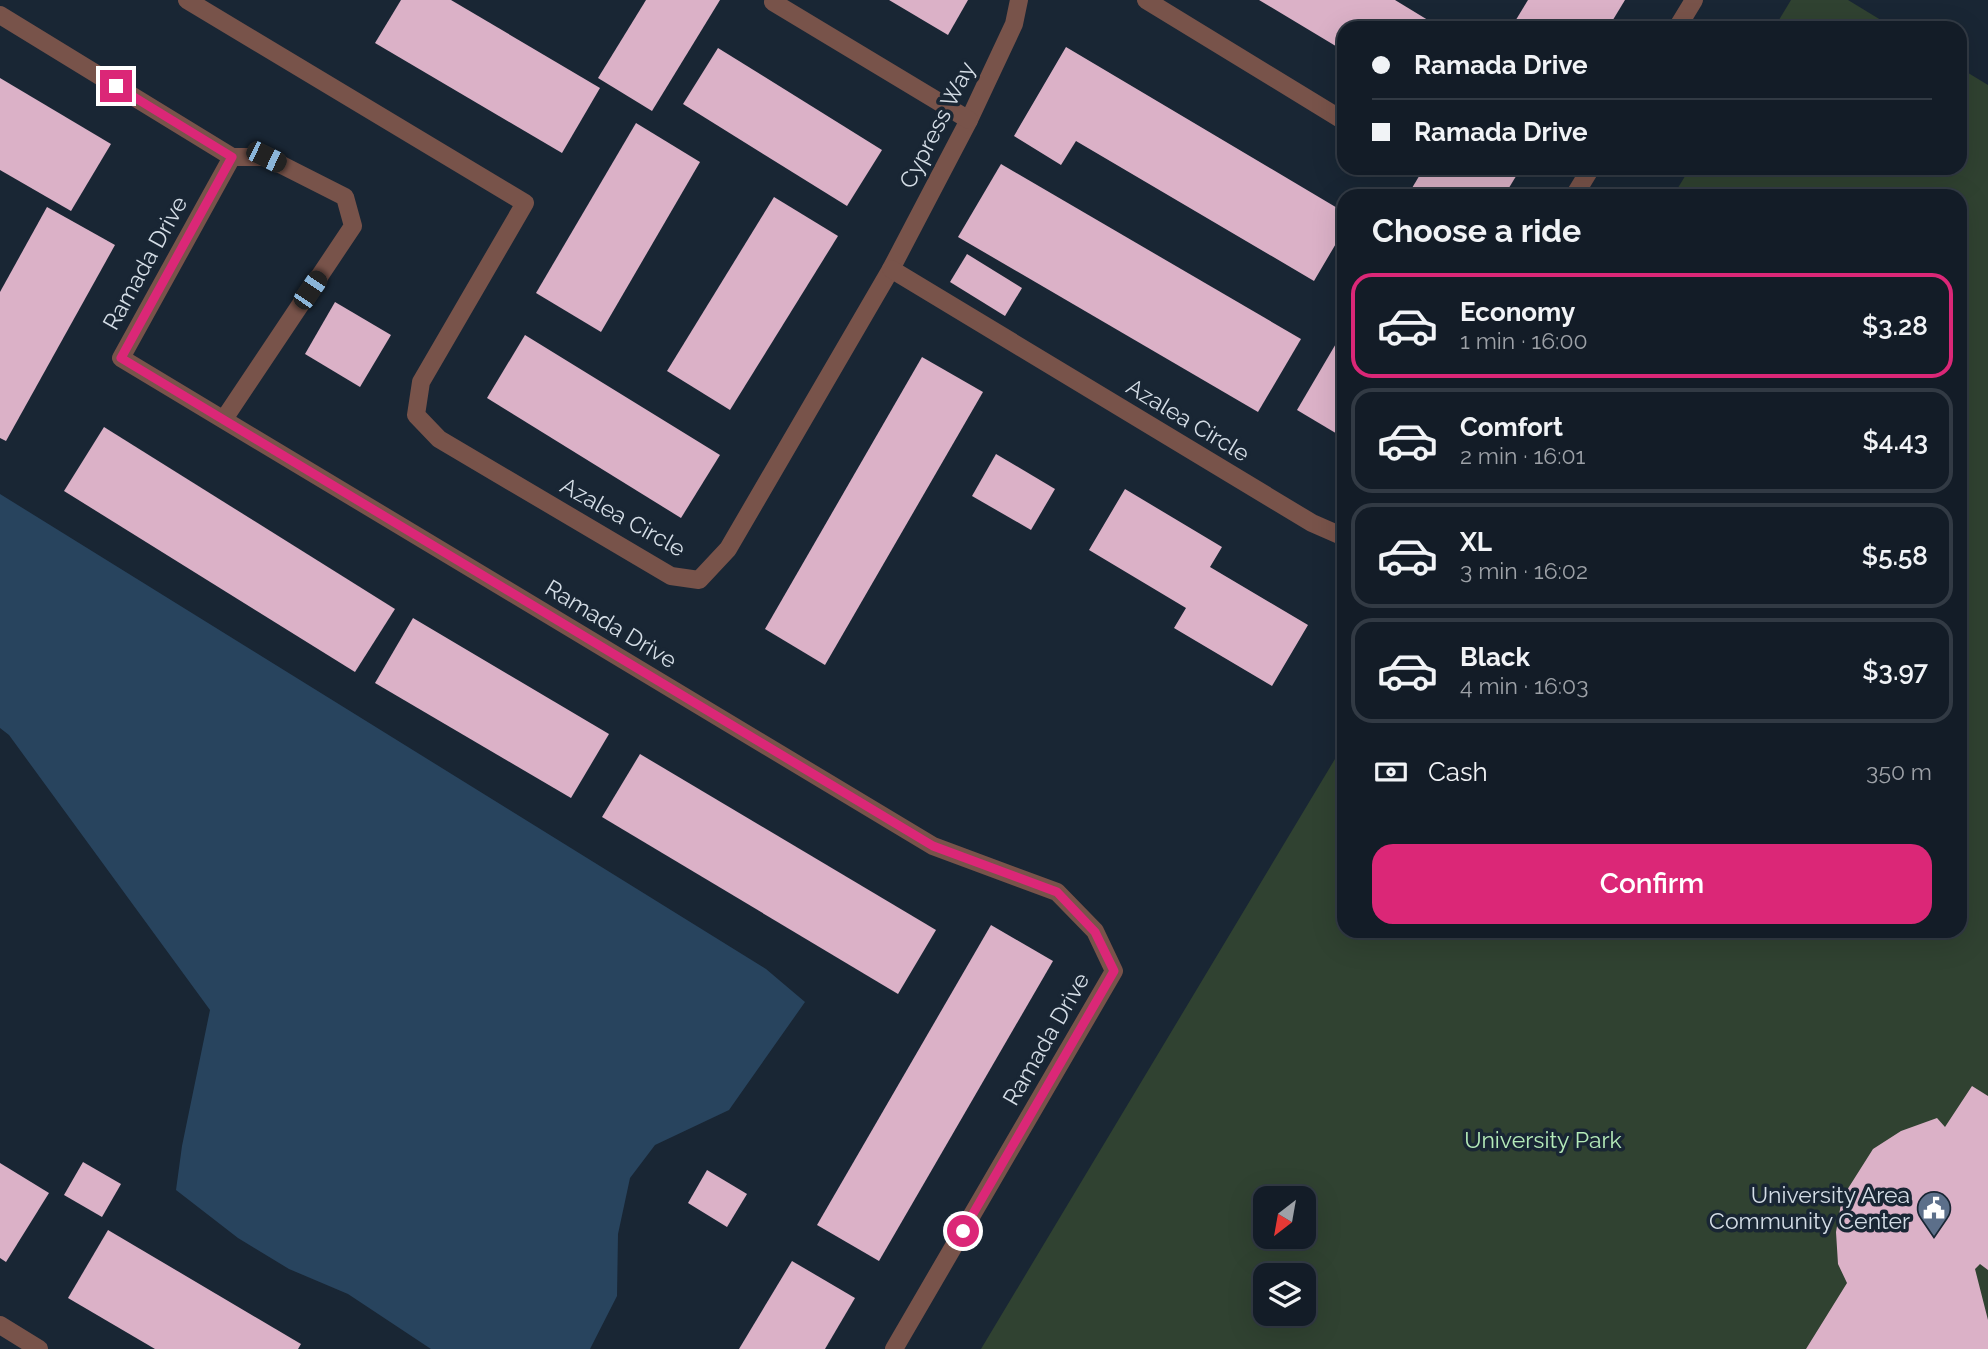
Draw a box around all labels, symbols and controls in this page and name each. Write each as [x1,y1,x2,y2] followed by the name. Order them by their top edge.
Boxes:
[1414,50,1588,80] text: Ramada Drive
[893,57,980,193] street label: Cypress Way
[100,70,132,102] route end
[1414,117,1588,147] text: Ramada Drive
[243,138,290,176] car
[97,191,192,334] street label: Ramada Drive
[1372,212,1581,249] text: Choose a ride
[290,267,331,313] car
[1376,294,1439,357] icon: car
[1460,297,1575,327] text: Economy
[1862,311,1928,341] text: $3.28
[1460,327,1588,354] text: 1 min · 16:00
[1122,372,1255,467] street label: Azalea Circle
[1376,409,1439,472] icon: car
[1460,412,1563,442] text: Comfort
[1863,426,1928,456] text: $4.43
[1460,442,1585,469] text: 2 min · 16:01
[556,471,690,562] street label: Azalea Circle
[1376,524,1439,587] icon: car
[1460,527,1492,557] text: XL
[1862,541,1928,571] text: $5.58
[1460,557,1588,584] text: 3 min · 16:02
[541,574,682,673] street label: Ramada Drive
[1376,639,1439,702] icon: car
[1460,642,1530,672] text: Black
[1862,656,1928,686] text: $3.97
[1460,672,1588,699] text: 4 min · 16:03
[1372,753,1410,791] icon: cash
[1428,757,1488,787] text: Cash
[1866,758,1932,785] text: 350 m
[1372,844,1932,924] button: Confirm
[997,968,1094,1110] street label: Ramada Drive
[1464,1126,1622,1153] park label: University Park
[1709,1181,1910,1234] place label: University Area Community Center
[1253,1186,1316,1250] north arrow
[1253,1186,1316,1326] map controls
[1915,1189,1953,1238] public building icon: University Area Community Center
[947,1215,979,1247] route start
[1253,1263,1316,1326] button: layers

